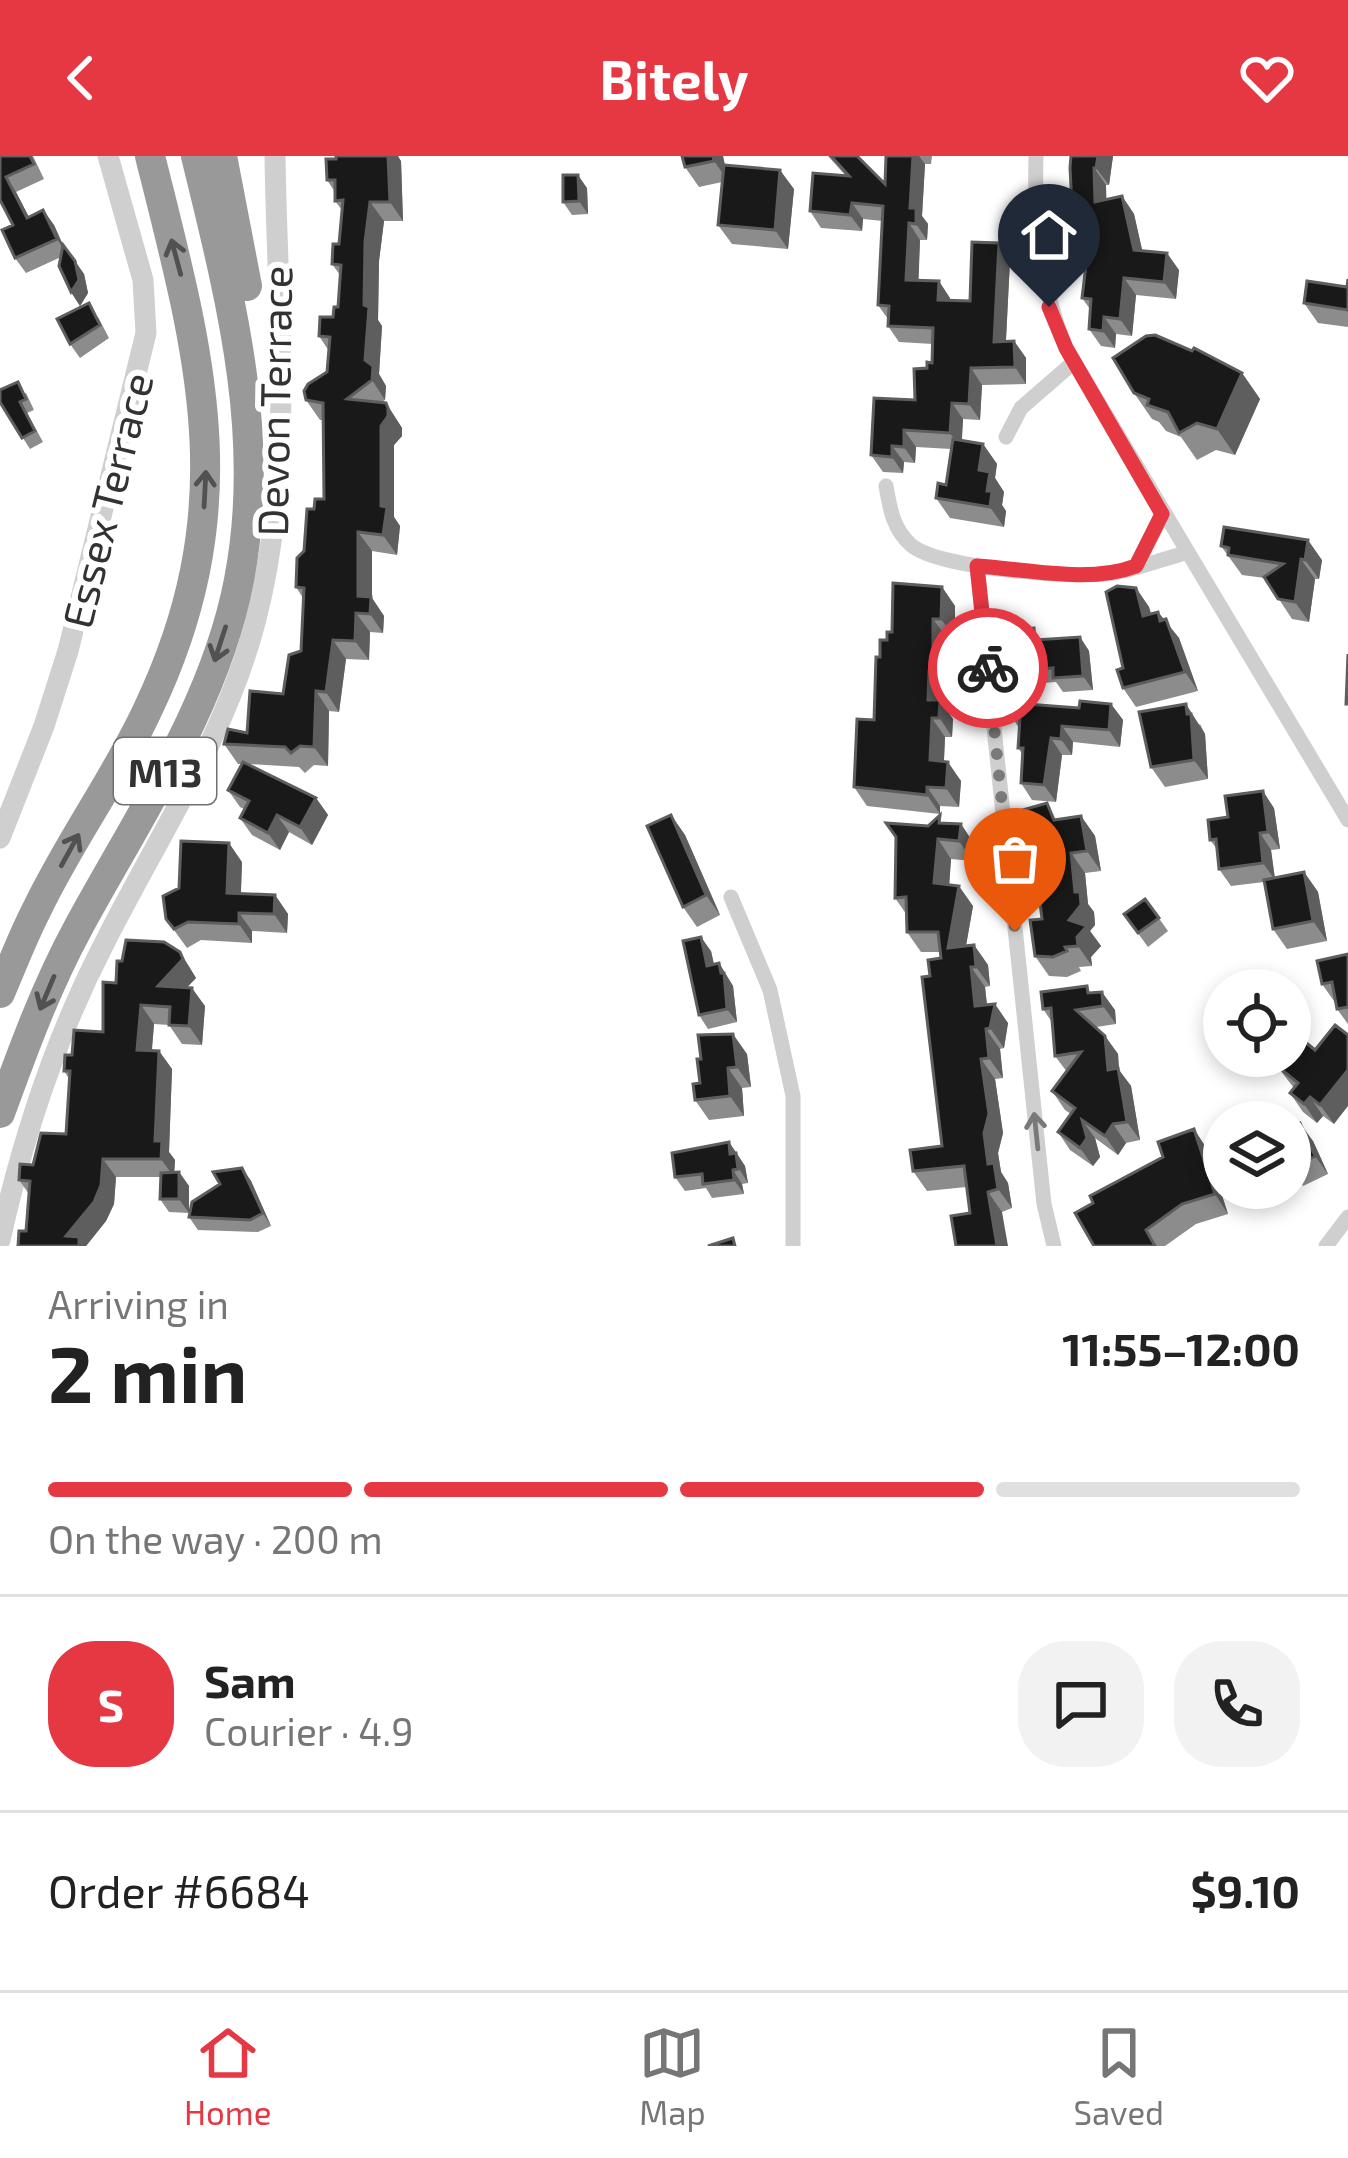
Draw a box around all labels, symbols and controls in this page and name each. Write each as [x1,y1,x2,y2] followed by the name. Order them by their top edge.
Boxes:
[48,45,114,111] icon: back
[1234,45,1300,111] icon: heart
[600,46,749,111] text: Bitely
[998,184,1100,307] pin
[1016,202,1082,268] icon: home
[164,239,186,277] one-way arrow
[246,265,300,537] street label: Devon Terrace
[50,367,162,633] street label: Essex Terrace
[194,470,217,509] one-way arrow
[928,608,1048,728] courier
[208,625,229,662] one-way arrow
[955,635,1021,701] icon: bike
[114,738,216,804] road number: M13
[964,808,1066,931] pin
[982,826,1048,892] icon: bag
[58,833,82,868] one-way arrow
[1203,969,1311,1209] map controls
[1203,969,1311,1077] button: locate
[34,974,56,1010] one-way arrow
[1203,1101,1311,1209] button: layers
[1024,1112,1047,1151] one-way arrow
[48,1280,229,1327] text: Arriving in
[1062,1321,1300,1375] text: 11:55–12:00
[48,1325,247,1419] text: 2 min
[48,1515,383,1562] text: On the way · 200 m
[1018,1641,1144,1767] button: chat
[1174,1641,1300,1767] button: phone
[204,1653,296,1707] text: Sam
[98,1677,124,1731] text: S
[204,1707,414,1754] text: Courier · 4.9
[48,1863,310,1917] text: Order #6684
[1190,1863,1300,1917] text: $9.10
[184,2020,271,2132] tab: Home
[639,2020,706,2132] tab: Map
[1073,2020,1164,2132] tab: Saved

